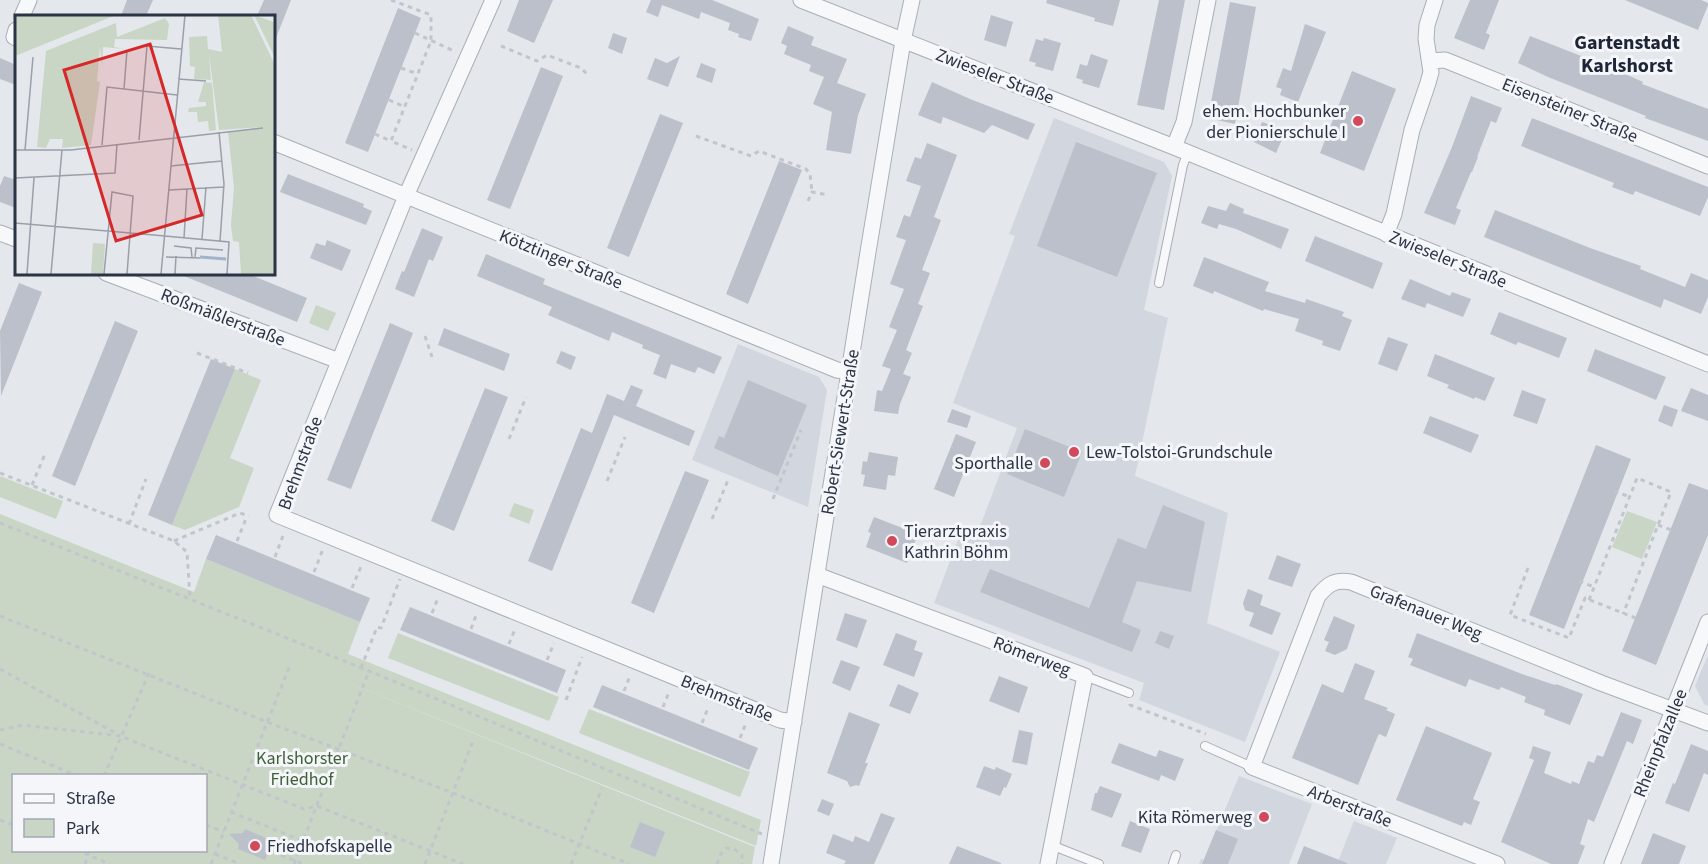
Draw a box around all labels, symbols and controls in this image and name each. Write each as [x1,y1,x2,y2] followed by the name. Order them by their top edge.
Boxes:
[15,15,274,274] inset map
[1574,29,1680,80] district label: Gartenstadt Karlshorst
[932,42,1058,111] street label: Zwieseler Straße
[1498,72,1642,149] street label: Eisensteiner Straße
[1203,99,1347,145] place label: ehem. Hochbunker der Pionierschule I
[1351,114,1365,128] marker: ehem. Hochbunker der Pionierschule I
[495,223,626,296] street label: Kötztinger Straße
[1385,224,1511,294] street label: Zwieseler Straße
[157,282,289,353] street label: Roßmäßlerstraße
[815,347,866,517] street label: Robert-Siewert-Straße
[272,413,329,513] street label: Brehmstraße
[1086,440,1273,465] place label: Lew-Tolstoi-Grundschule
[1067,445,1081,459] marker: Lew-Tolstoi-Grundschule
[954,451,1033,476] place label: Sporthalle
[1038,456,1052,470] marker: Sporthalle
[904,519,1008,565] place label: Tierarztpraxis Kathrin Böhm
[885,534,899,548] marker: Tierarztpraxis Kathrin Böhm
[1366,578,1486,646] street label: Grafenauer Weg
[990,630,1074,683] street label: Römerweg
[677,669,777,728] street label: Brehmstraße
[1627,685,1694,801] street label: Rheinpfalzallee
[256,746,349,792] park label: Karlshorster Friedhof
[12,774,207,852] legend
[1304,779,1396,834] street label: Arberstraße
[66,786,116,811] text: Straße
[1138,805,1252,830] place label: Kita Römerweg
[1257,810,1271,824] marker: Kita Römerweg
[66,816,100,841] text: Park
[267,834,392,859] place label: Friedhofskapelle
[248,839,262,853] marker: Friedhofskapelle

